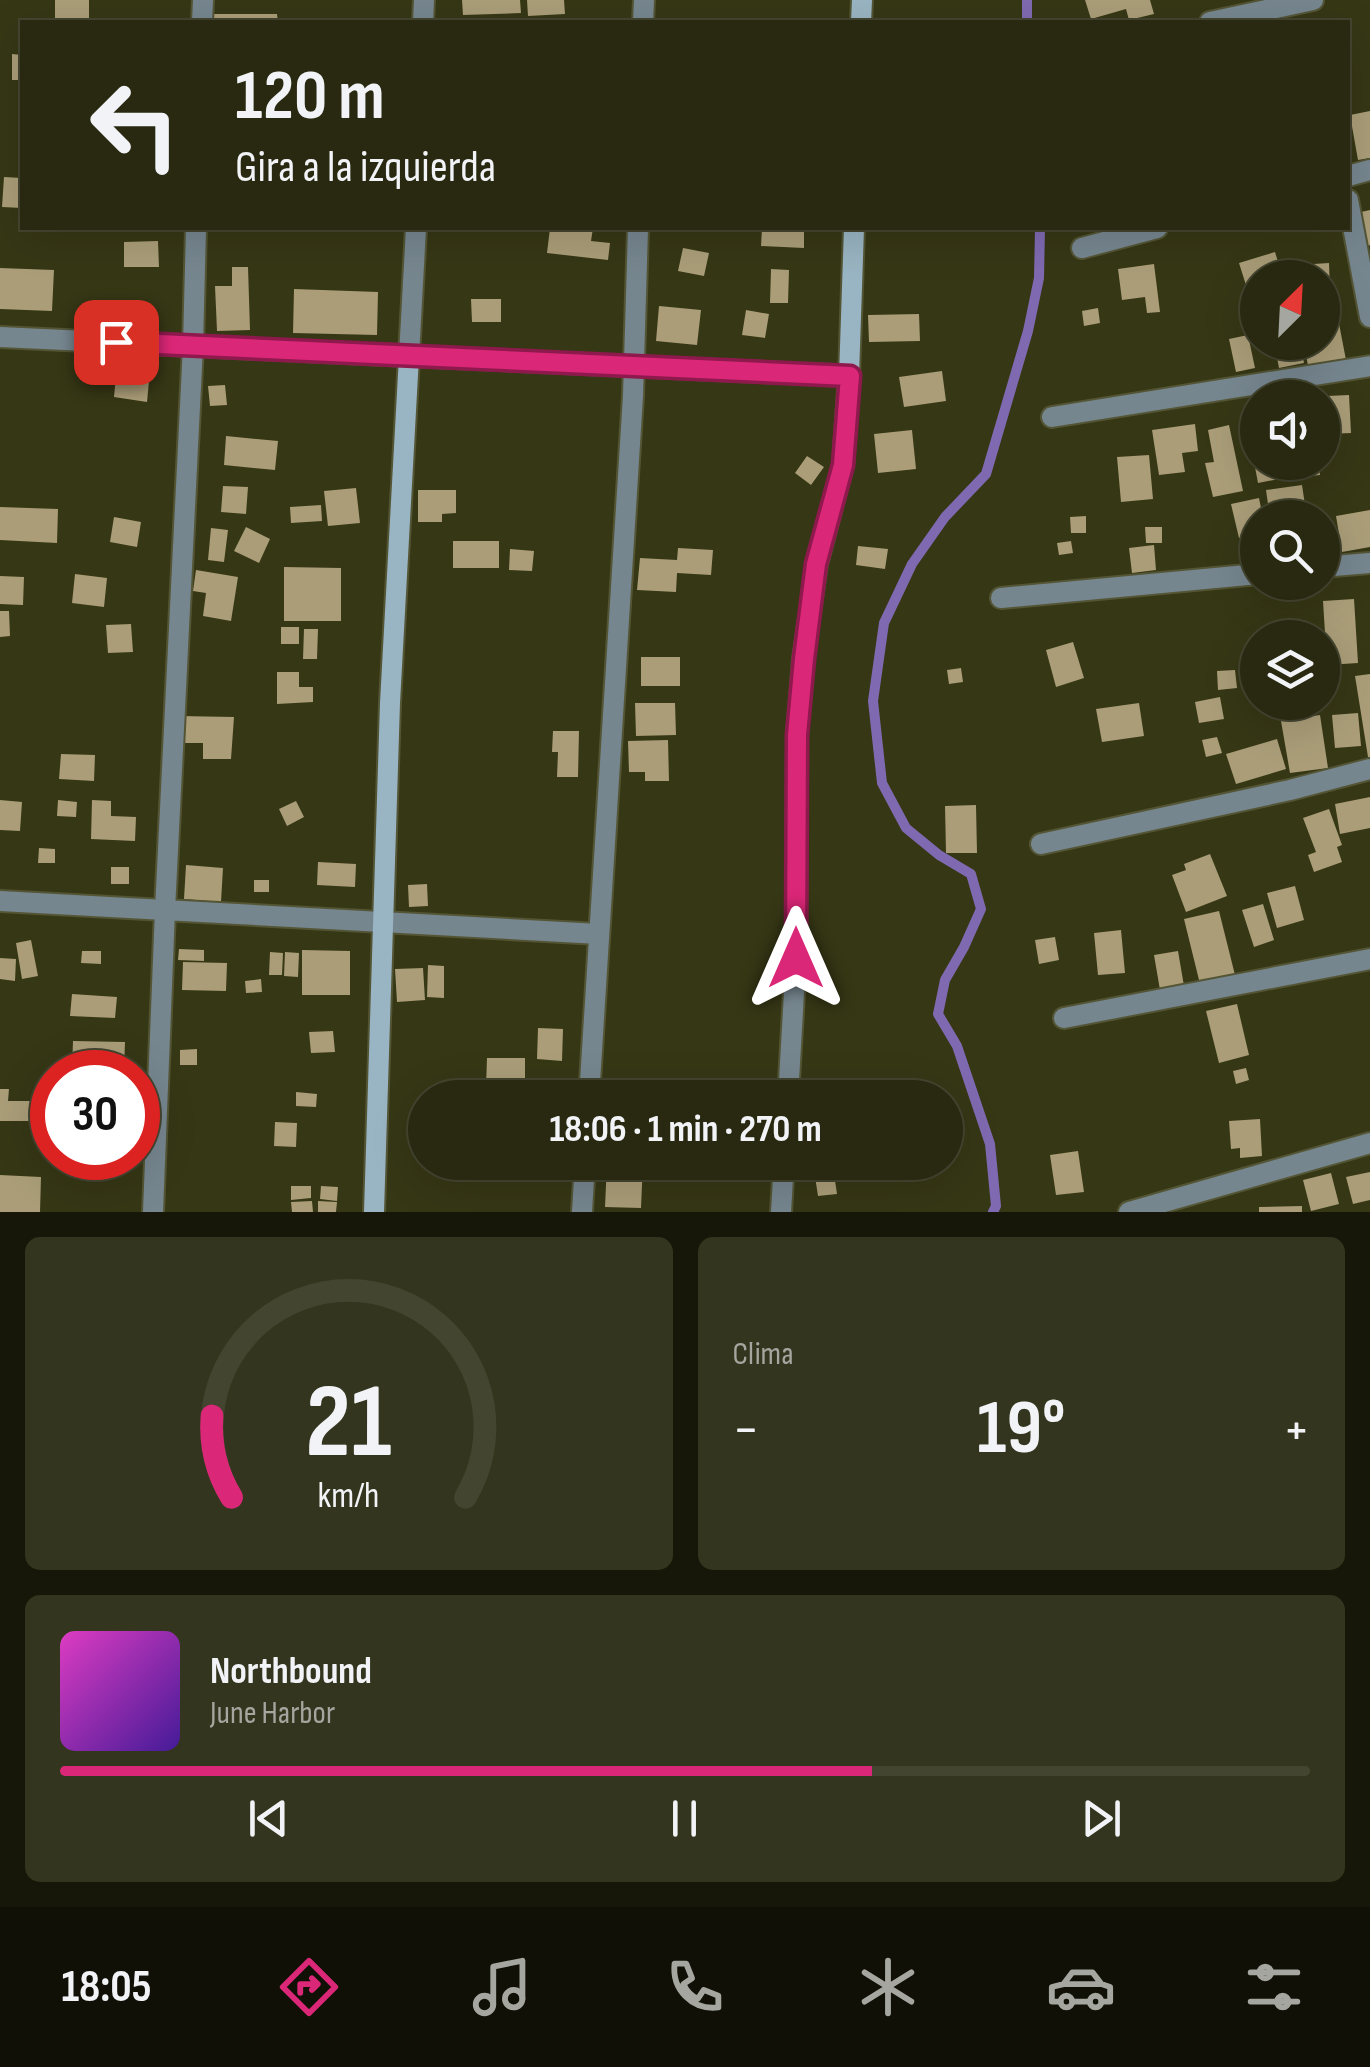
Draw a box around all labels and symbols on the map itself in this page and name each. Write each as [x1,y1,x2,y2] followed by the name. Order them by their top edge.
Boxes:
[1240,260,1340,360] north arrow
[74,300,159,385] pin
[744,906,848,1010] position arrow
[30,1050,160,1180] speed limit sign: 30

